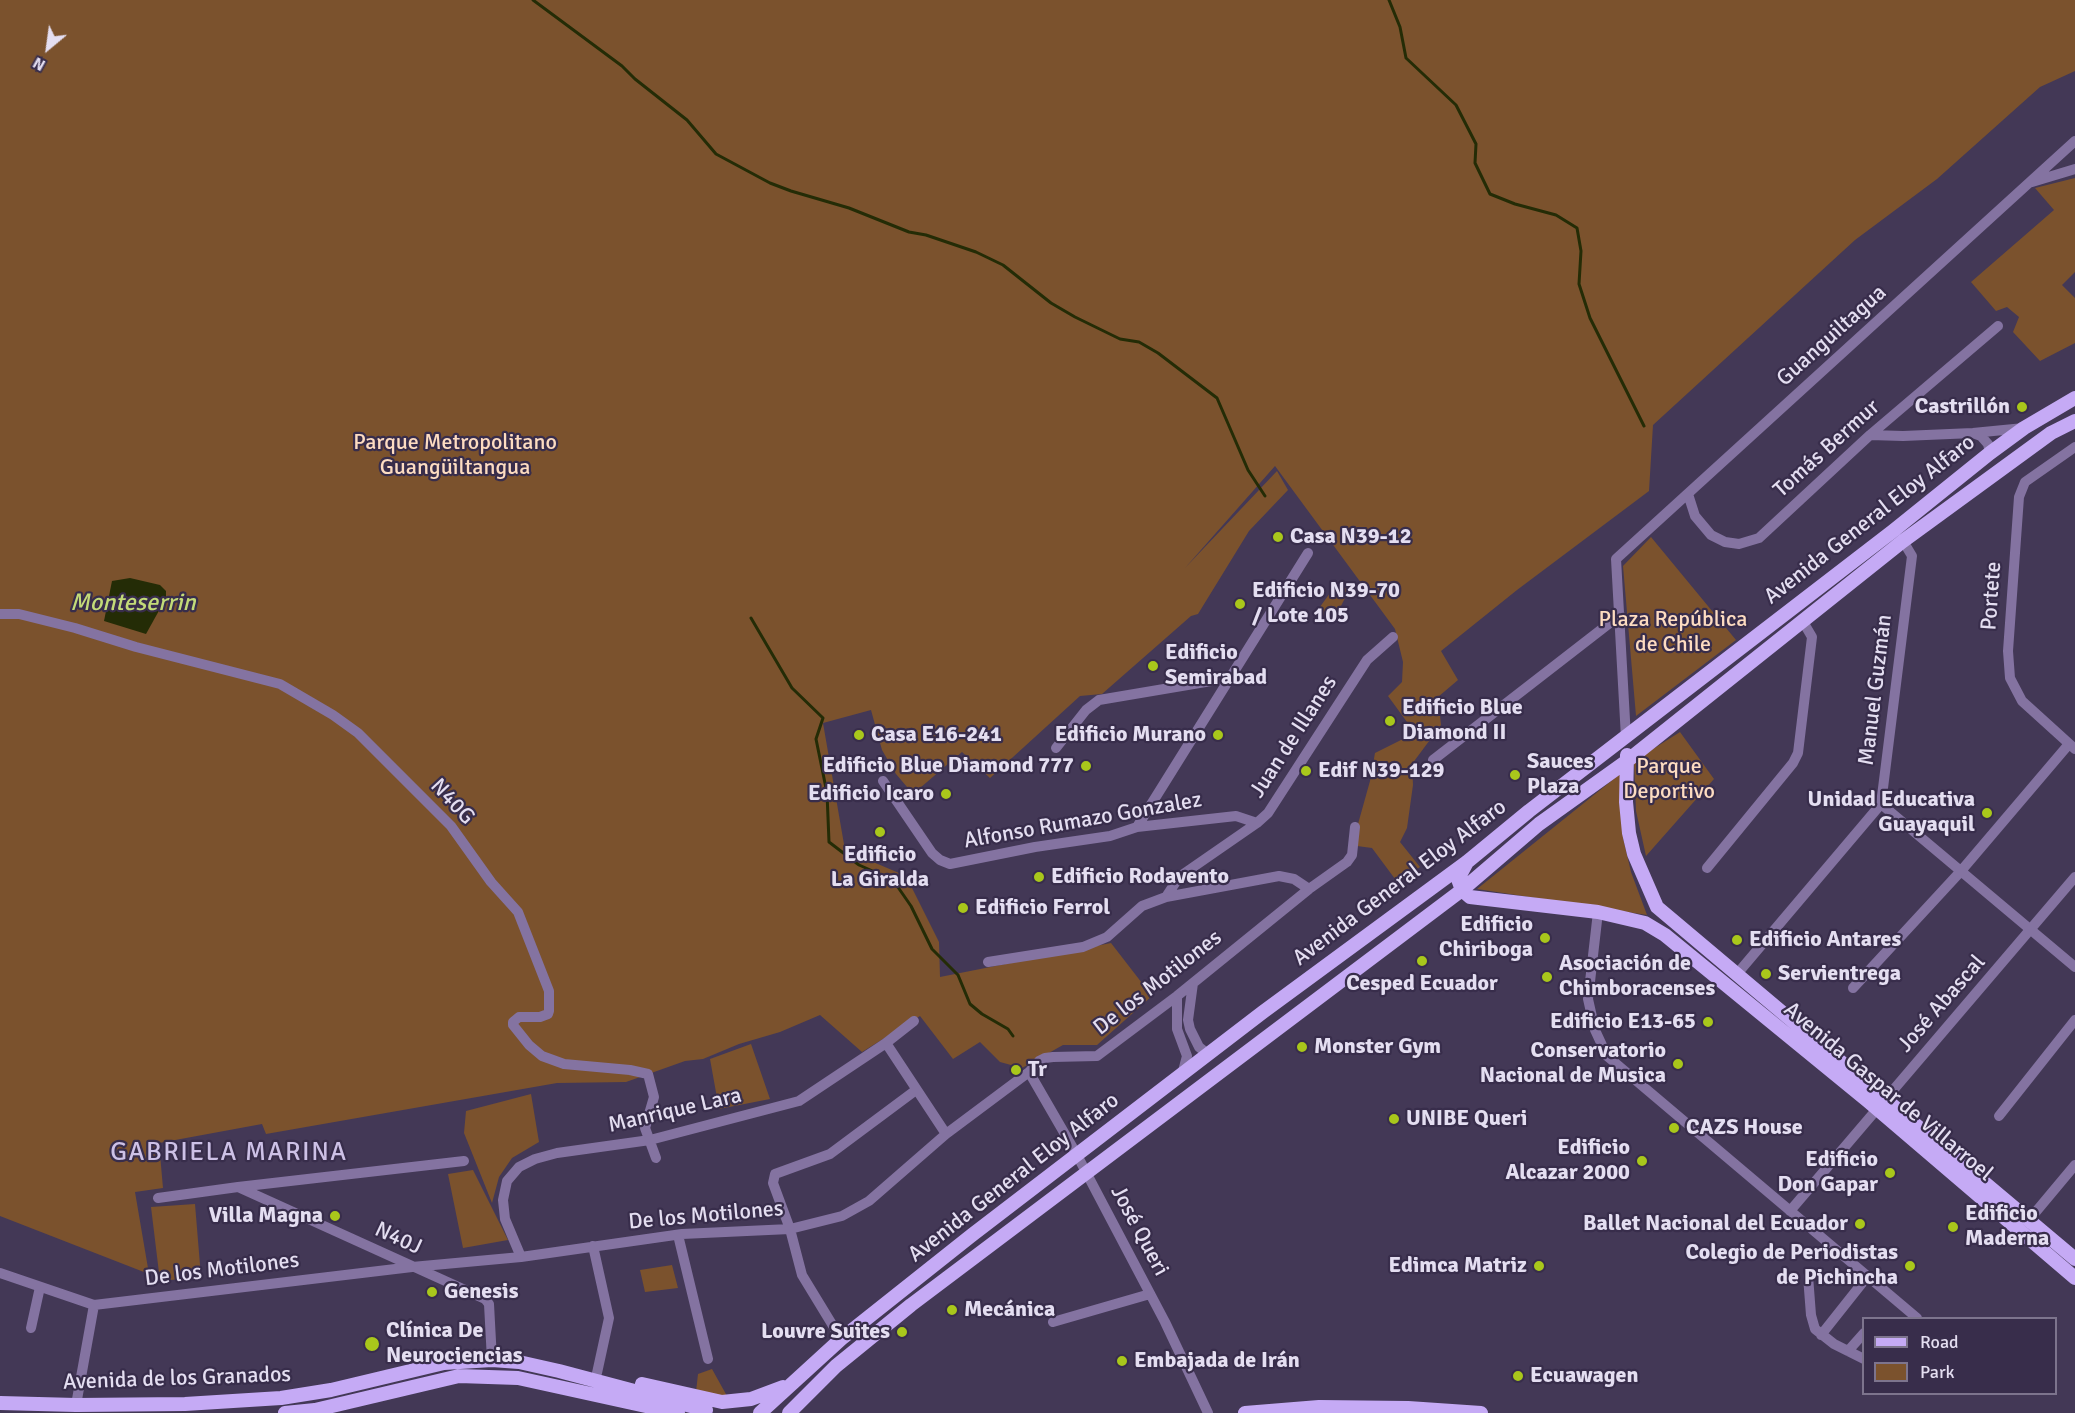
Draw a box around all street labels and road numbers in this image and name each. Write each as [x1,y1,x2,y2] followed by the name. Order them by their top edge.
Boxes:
[1772,280,1892,392] street label: Guanguiltagua
[1769,394,1885,504] street label: Tomás Bermur
[1759,430,1981,610] street label: Avenida General Eloy Alfaro
[1976,561,2008,631] street label: Portete
[1854,613,1898,767] street label: Manuel Guzmán
[1245,671,1343,803] street label: Juan de Illanes
[424,774,480,830] street label: N40G
[962,787,1204,855] street label: Alfonso Rumazo Gonzalez
[1288,794,1512,972] street label: Avenida General Eloy Alfaro
[1089,925,1227,1041] street label: De los Motilones
[1892,950,1992,1058] street label: José Abascal
[1778,997,1998,1187] street label: Avenida Gaspar de Villarroel
[606,1083,744,1139] street label: Manrique Lara
[903,1088,1125,1268] street label: Avenida General Eloy Alfaro
[1104,1181,1174,1281] street label: José Queri
[627,1196,785,1236] street label: De los Motilones
[370,1217,426,1261] street label: N40J
[143,1247,301,1293] street label: De los Motilones
[63,1362,291,1396] street label: Avenida de los Granados

